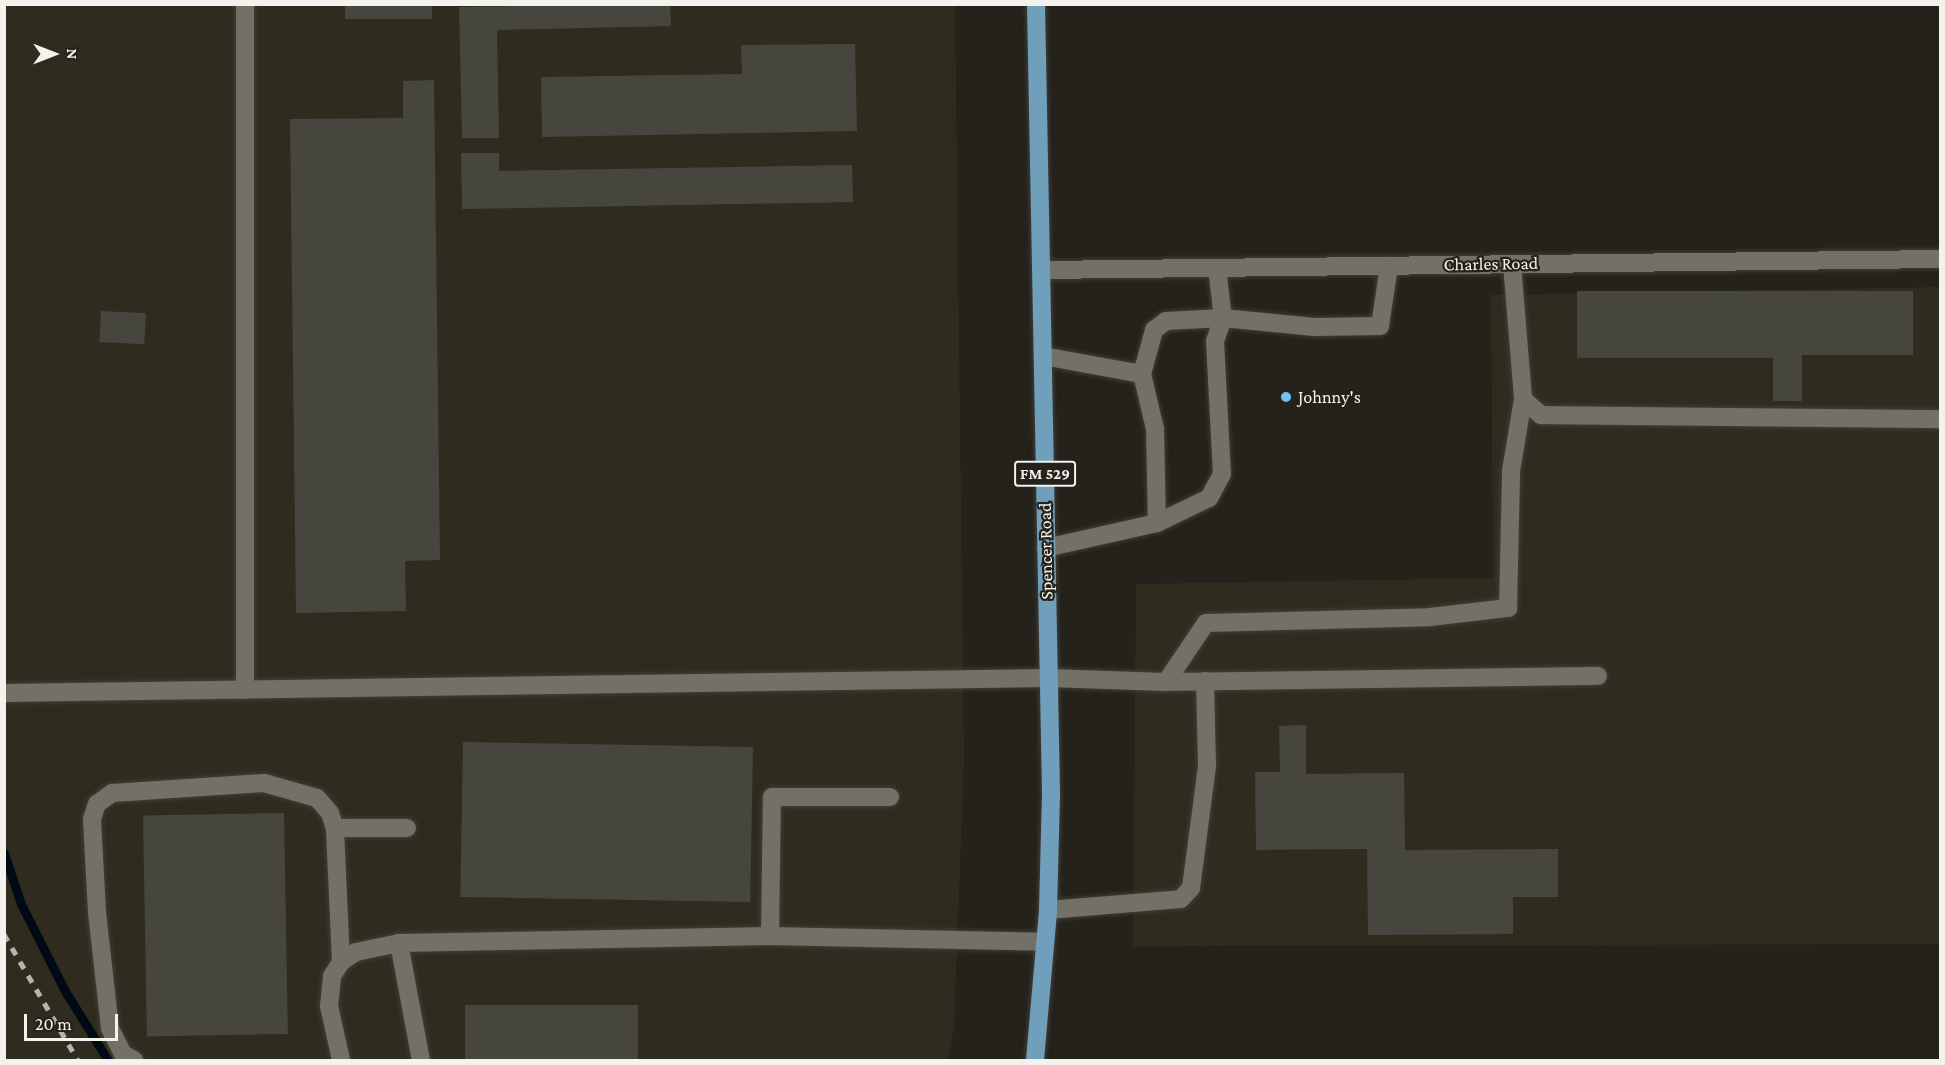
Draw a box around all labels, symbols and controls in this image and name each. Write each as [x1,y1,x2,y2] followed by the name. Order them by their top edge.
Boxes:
[24,24,84,84] north arrow
[64,49,81,59] text: N
[1444,252,1538,276] street label: Charles Road
[1298,386,1361,408] place label: Johnny's
[1279,390,1293,404] marker: Johnny's
[1014,461,1076,487] road number: FM 529
[1034,502,1058,600] street label: Spencer Road
[27,1002,122,1040] scale bar
[35,1014,72,1034] text: 20 m

